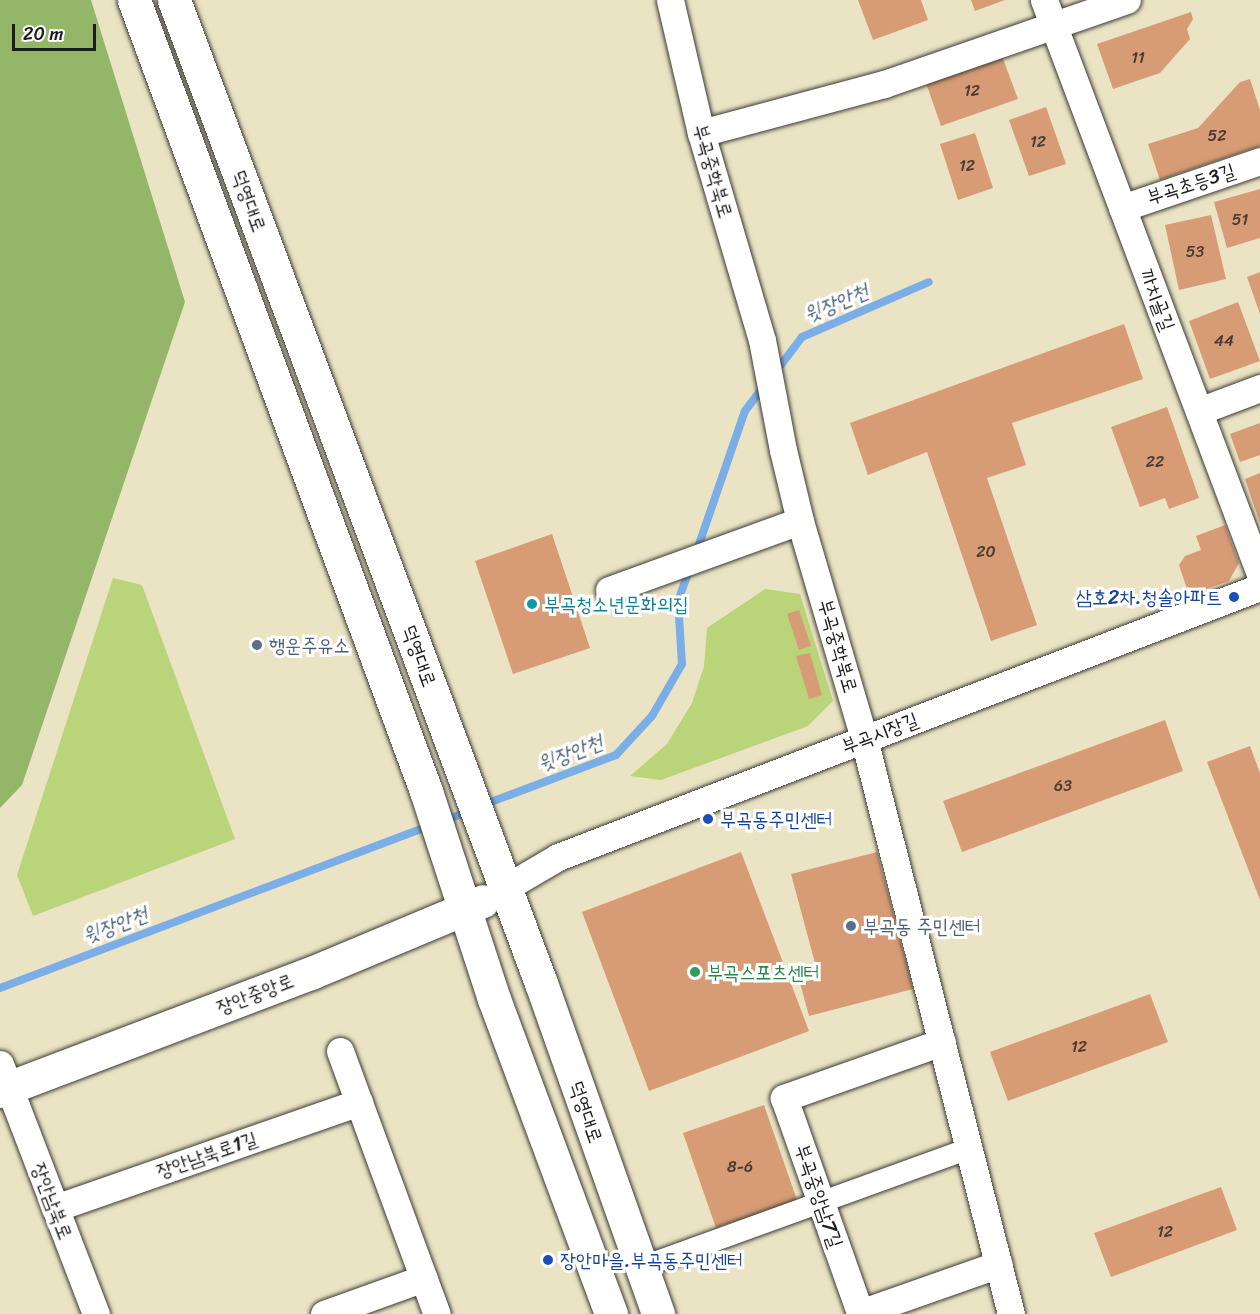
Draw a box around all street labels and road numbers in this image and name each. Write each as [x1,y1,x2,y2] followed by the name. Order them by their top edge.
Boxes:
[688,121,738,221] street label: 부곡중학북로
[1144,158,1238,210] street label: 부곡초등3길
[227,167,271,235] street label: 덕영대로
[1134,266,1180,334] street label: 까치골길
[813,596,863,696] street label: 부곡중학북로
[397,622,441,690] street label: 덕영대로
[838,707,922,759] street label: 부곡시장길
[213,968,297,1020] street label: 장안중앙로
[564,1078,608,1146] street label: 덕영대로
[153,1127,261,1183] street label: 장안남북로1길
[790,1141,848,1251] street label: 부곡중앙남7길
[26,1159,78,1243] street label: 장안남북로

